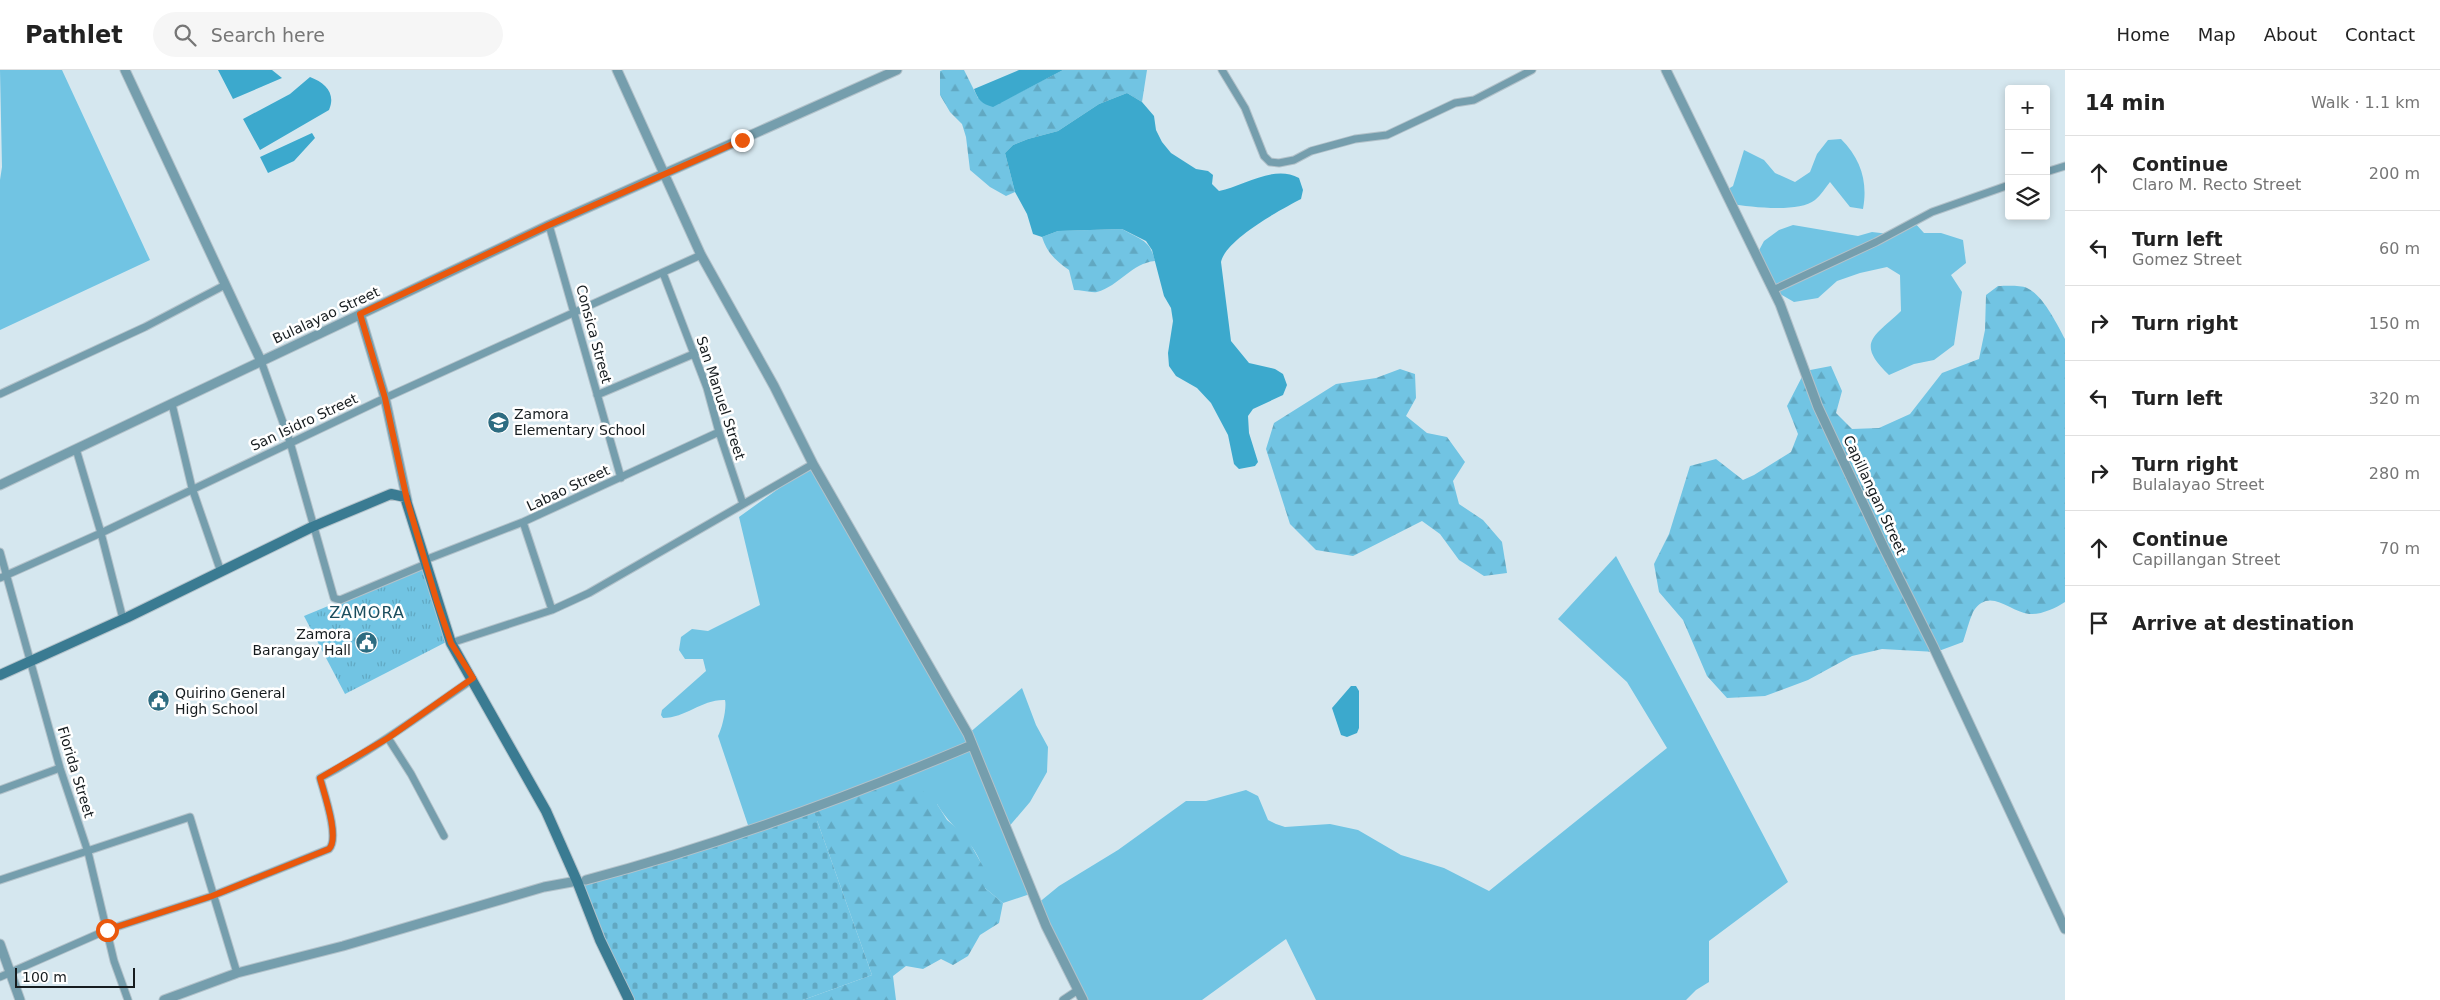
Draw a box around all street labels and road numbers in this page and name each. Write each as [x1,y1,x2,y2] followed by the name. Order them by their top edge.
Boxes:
[270,283,382,347] street label: Bulalayao Street
[573,283,615,386] street label: Consica Street
[694,334,749,462] street label: San Manuel Street
[248,390,360,454] street label: San Isidro Street
[1840,433,1910,558] street label: Capillangan Street
[524,462,612,514] street label: Labao Street
[55,724,98,820] street label: Florida Street

